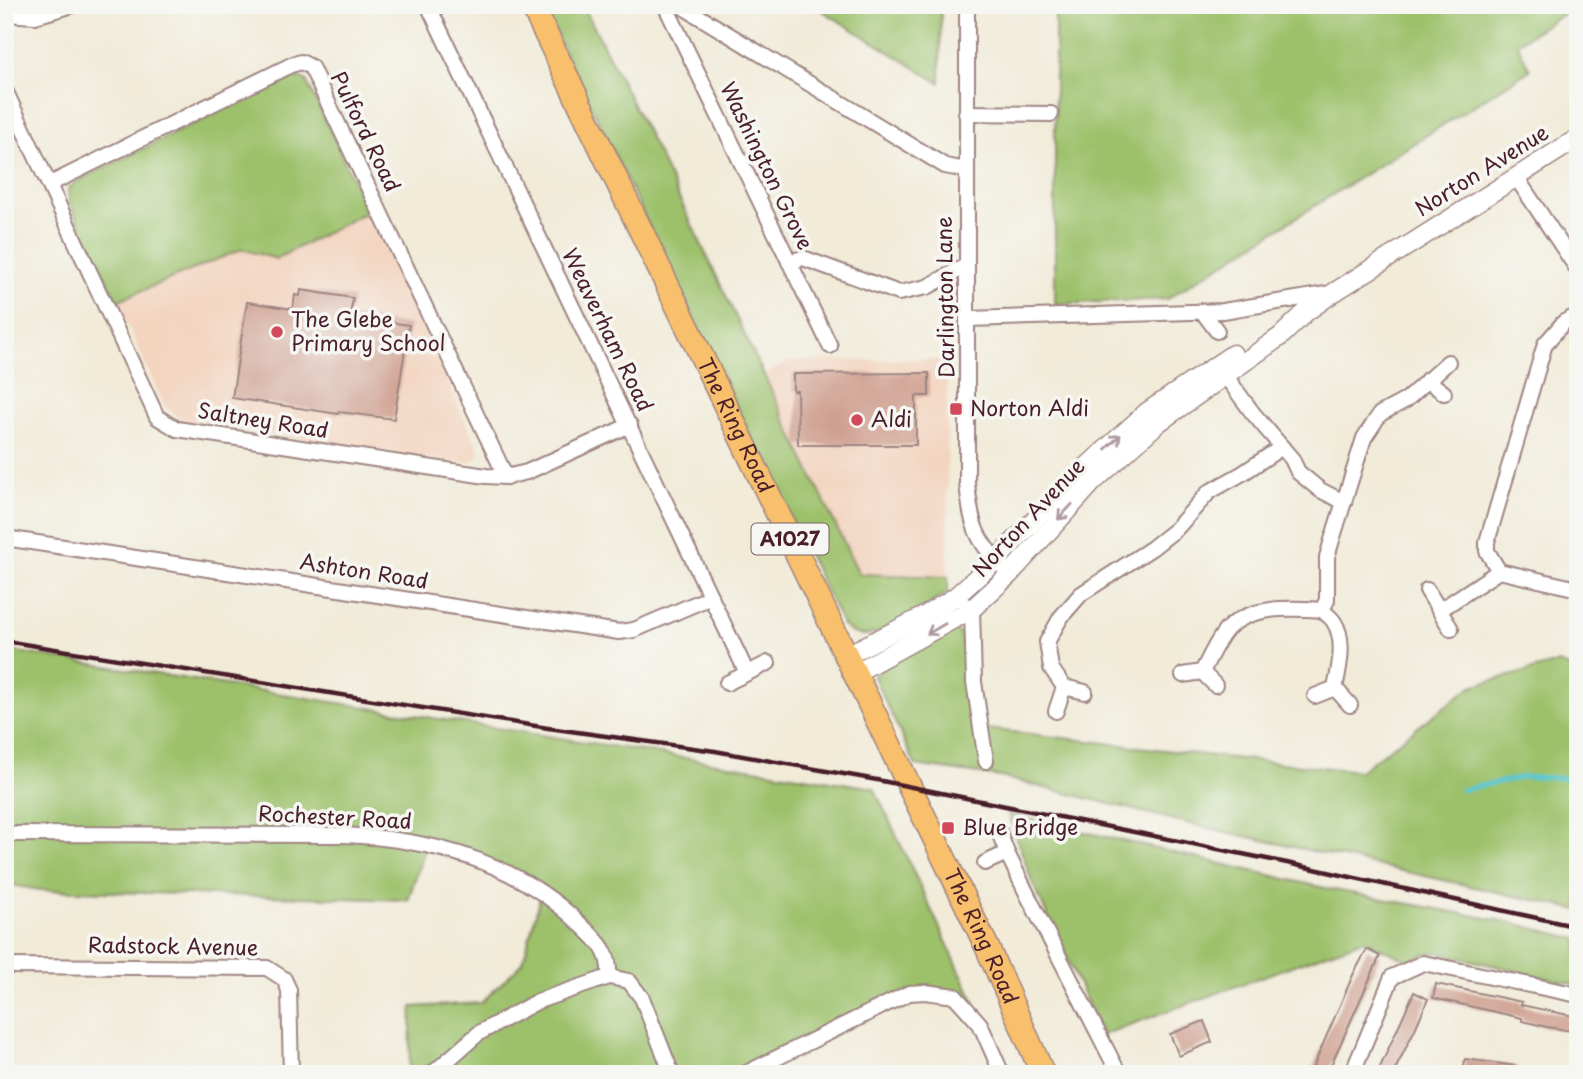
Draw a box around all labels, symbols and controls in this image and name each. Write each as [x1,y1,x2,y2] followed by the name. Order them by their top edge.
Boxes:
[324,65,410,197] street label: Pulford Road
[713,76,822,255] street label: Washington Grove
[1408,115,1554,223] street label: Norton Avenue
[927,216,961,378] street label: Darlington Lane
[555,242,662,416] street label: Weaverham Road
[291,302,446,358] place label: The Glebe Primary School
[269,324,285,340] marker: The Glebe Primary School
[691,352,783,498] street label: The Ring Road
[970,391,1089,423] place label: Norton Aldi
[196,393,331,445] street label: Saltney Road
[948,401,964,417] marker: Norton Aldi
[871,402,912,434] place label: Aldi
[849,412,865,428] marker: Aldi
[1104,434,1121,451] one-way arrow
[964,450,1091,583] street label: Norton Avenue
[1057,503,1074,520] one-way arrow
[752,524,828,554] road number: A1027
[298,544,431,596] street label: Ashton Road
[926,623,947,636] one-way arrow
[257,796,413,836] street label: Rochester Road
[962,810,1078,842] place label: Blue Bridge
[940,820,956,836] marker: Blue Bridge
[937,862,1028,1009] street label: The Ring Road
[87,928,259,962] street label: Radstock Avenue

